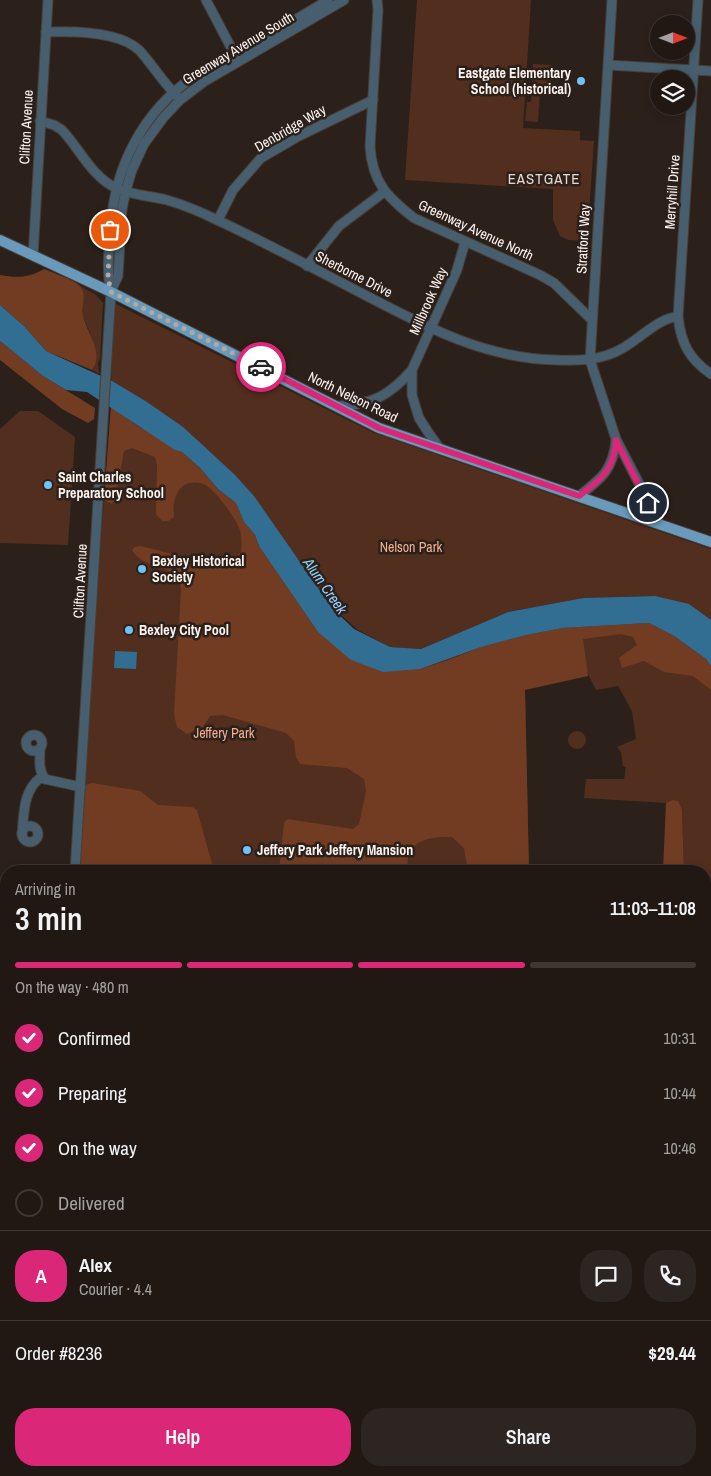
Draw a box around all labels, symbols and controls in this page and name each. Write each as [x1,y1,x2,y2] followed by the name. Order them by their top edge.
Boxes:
[179,8,297,88] street label: Greenway Avenue South
[650,15,695,60] north arrow
[650,15,695,115] map controls
[458,64,572,98] place label: Eastgate Elementary School (historical)
[650,70,695,115] button: layers
[575,75,587,87] marker: Eastgate Elementary School (historical)
[15,89,37,165] street label: Clifton Avenue
[251,100,329,156] street label: Denbridge Way
[660,154,684,230] street label: Merryhill Drive
[508,168,580,189] district label: EASTGATE
[416,195,536,265] street label: Greenway Avenue North
[572,203,594,274] street label: Stratford Way
[89,209,131,251] pin
[96,216,124,244] icon: bag
[312,247,396,301] street label: Sherborne Drive
[405,264,451,338] street label: Millbrook Way
[236,342,286,392] courier
[247,353,275,381] icon: car
[305,368,401,426] street label: North Nelson Road
[58,468,164,502] place label: Saint Charles Preparatory School
[42,479,54,491] marker: Saint Charles Preparatory School
[627,482,669,524] pin
[634,489,662,517] icon: home
[380,538,443,556] park label: Nelson Park
[69,543,91,619] street label: Clifton Avenue
[152,552,245,586] place label: Bexley Historical Society
[298,553,353,619] water label: Alum Creek
[136,563,148,575] marker: Bexley Historical Society
[139,621,229,639] place label: Bexley City Pool
[123,624,135,636] marker: Bexley City Pool
[193,724,255,742] park label: Jeffery Park
[257,841,413,859] place label: Jeffery Park Jeffery Mansion
[241,844,253,856] marker: Jeffery Park Jeffery Mansion
[15,878,76,900] text: Arriving in
[610,895,696,921] text: 11:03–11:08
[15,897,83,940] text: 3 min
[15,976,129,998] text: On the way · 480 m
[15,1024,43,1052] icon: check
[58,1025,131,1051] text: Confirmed
[663,1027,696,1049] text: 10:31
[15,1079,43,1107] icon: check
[58,1080,126,1106] text: Preparing
[663,1082,696,1104] text: 10:44
[15,1134,43,1162] icon: check
[58,1135,137,1161] text: On the way
[663,1137,696,1159] text: 10:46
[58,1190,125,1216] text: Delivered
[580,1250,632,1302] button: chat
[644,1250,696,1302] button: phone
[79,1252,112,1278] text: Alex
[35,1263,47,1289] text: A
[79,1278,152,1300] text: Courier · 4.4
[15,1340,102,1366] text: Order #8236
[648,1340,696,1366] text: $29.44
[15,1408,351,1466] button: Help
[361,1408,696,1466] button: Share

